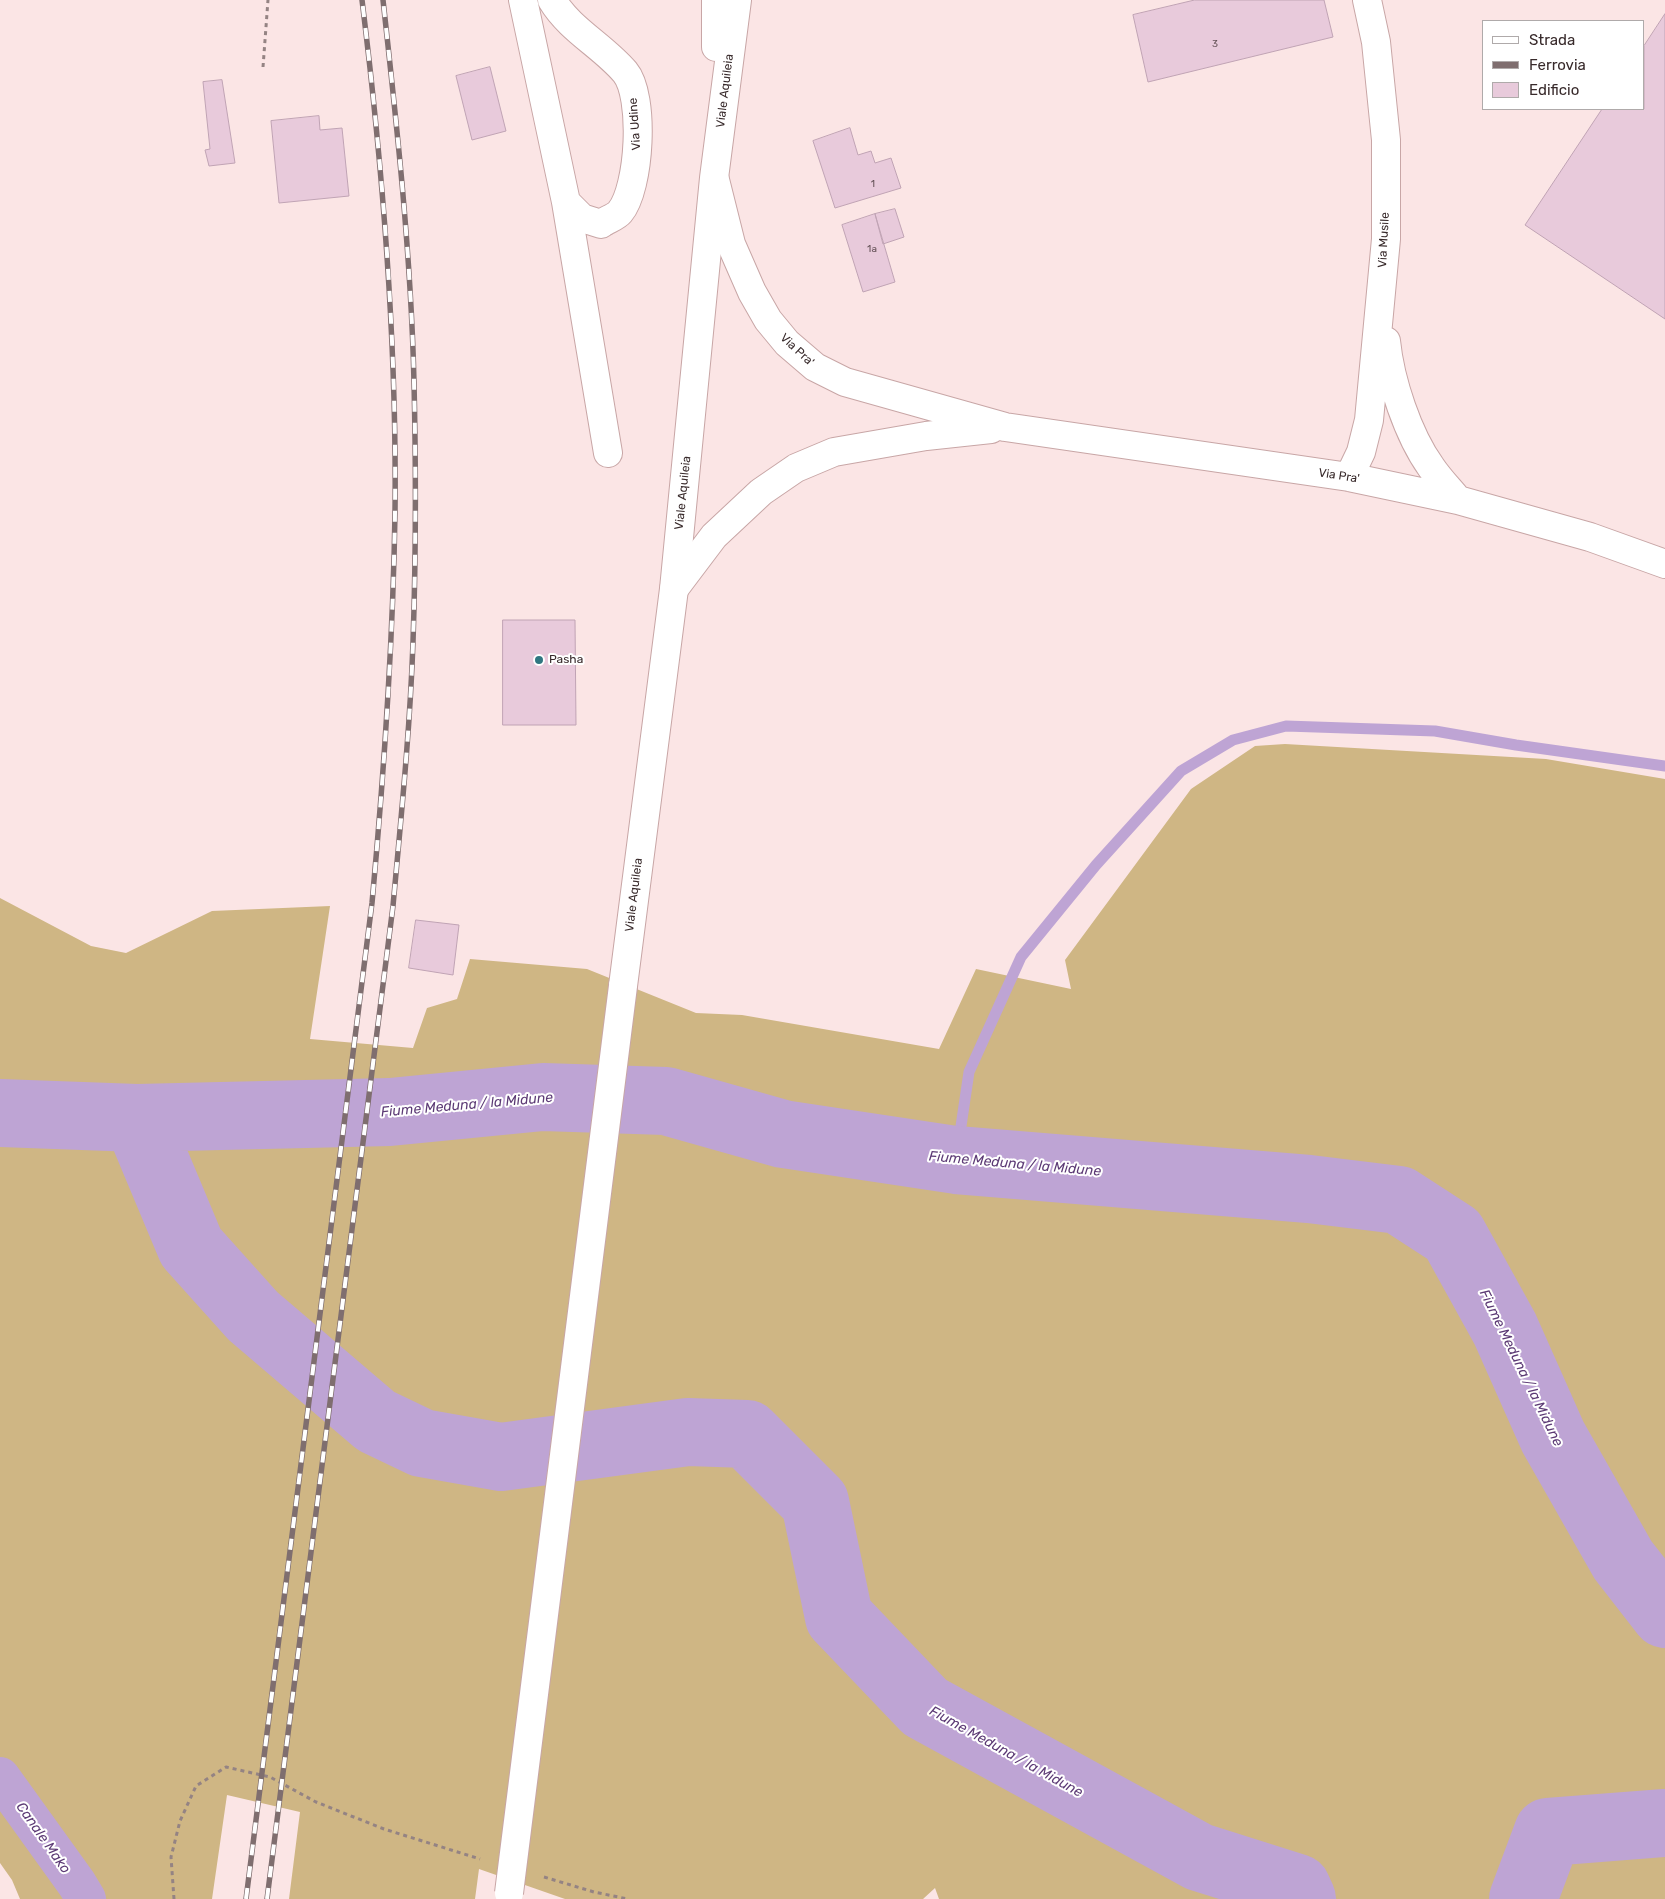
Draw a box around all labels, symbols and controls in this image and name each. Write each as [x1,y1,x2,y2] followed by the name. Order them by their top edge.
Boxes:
[1482,20,1645,110] legend
[1529,31,1575,49] text: Strada
[1212,38,1218,50] house number: 3
[713,53,737,129] street label: Viale Aquileia
[1529,56,1586,74] text: Ferrovia
[1529,81,1579,99] text: Edificio
[626,97,644,151] street label: Via Udine
[871,178,875,190] house number: 1
[1375,212,1393,268] street label: Via Musile
[867,243,877,255] house number: 1a
[777,331,817,369] street label: Via Pra'
[672,455,694,531] street label: Viale Aquileia
[1317,466,1361,486] street label: Via Pra'
[549,653,583,667] place label: Pasha
[533,654,545,666] marker: Pasha
[622,857,646,933] street label: Viale Aquileia
[380,1089,554,1121] water label: Fiume Meduna / la Midune
[928,1148,1102,1180] water label: Fiume Meduna / la Midune
[1476,1287,1566,1449] water label: Fiume Meduna / la Midune
[926,1703,1086,1801] water label: Fiume Meduna / la Midune
[12,1799,74,1877] water label: Canale Mako

